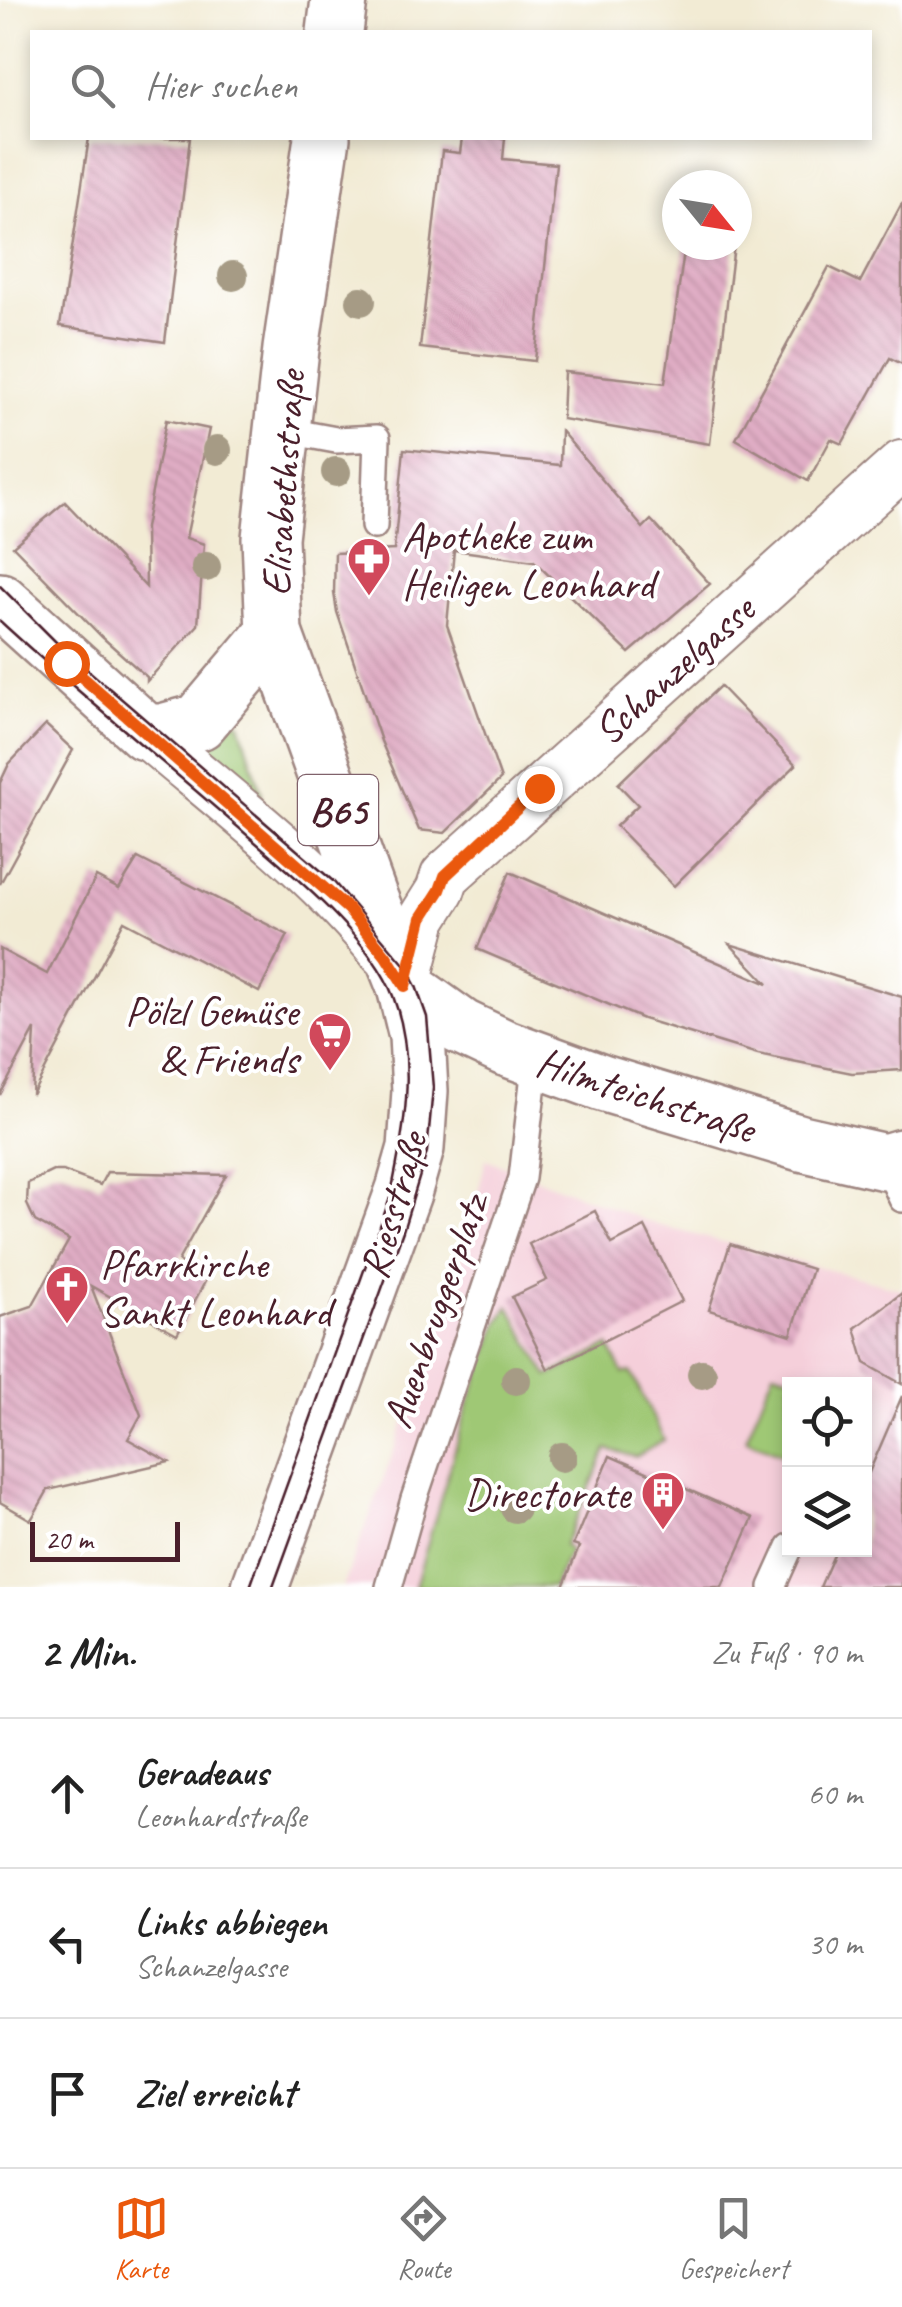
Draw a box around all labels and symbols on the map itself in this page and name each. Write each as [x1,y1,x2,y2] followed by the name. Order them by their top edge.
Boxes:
[662,170,752,260] north arrow
[249,366,318,597] street label: Elisabethstraße
[402,510,661,611] place label: Apotheke zum Heiligen Leonhard
[346,536,392,597] pharmacy icon: Apotheke zum Heiligen Leonhard
[582,582,768,756] street label: Schanzelgasse
[44,641,90,687] route start
[517,766,563,812] route end
[298,775,378,845] road number: B65
[125,985,302,1086] place label: Pölzl Gemüse & Friends
[307,1011,353,1072] supermarket icon: Pölzl Gemüse & Friends
[530,1035,764,1157] street label: Hilmteichstraße
[347,1123,440,1284] street label: Riesstraße
[371,1183,502,1435] street label: Auenbruggerplatz
[100,1238,337,1339] place label: Pfarrkirche Sankt Leonhard
[44,1264,90,1325] church icon: Pfarrkirche Sankt Leonhard
[464,1468,632,1521] place label: Directorate
[640,1470,686,1531] building icon: Directorate
[30,1517,180,1562] scale bar

